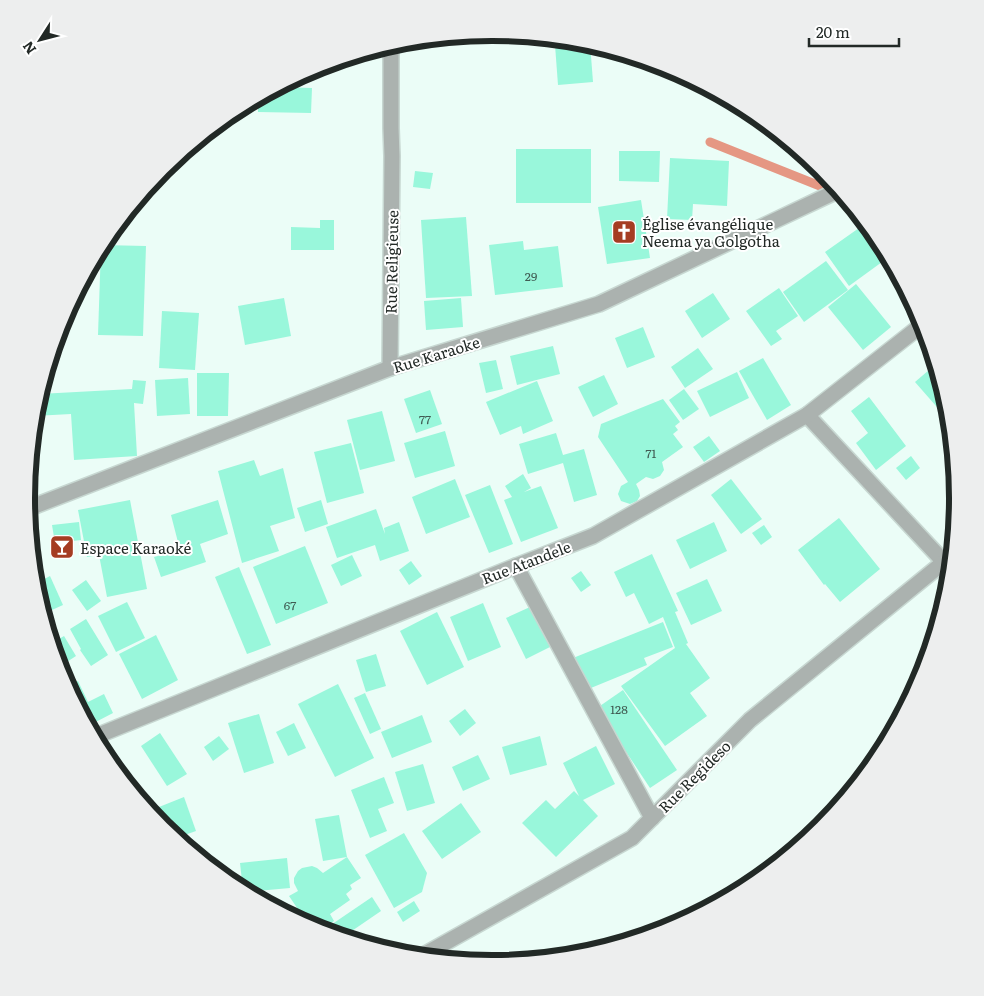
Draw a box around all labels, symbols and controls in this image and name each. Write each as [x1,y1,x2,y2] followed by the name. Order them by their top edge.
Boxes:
[15,15,65,65] north arrow
[809,15,899,47] scale bar
[816,20,850,43] text: 20 m
[17,37,40,59] text: N
[379,210,403,314] street label: Rue Religieuse
[642,212,781,252] place label: Église évangélique Neema ya Golgotha
[611,219,637,245] church icon: Église évangélique Neema ya Golgotha
[525,267,537,285] house number: 29
[390,330,483,378] street label: Rue Karaoke
[419,410,431,428] house number: 77
[646,444,657,462] house number: 71
[49,534,75,560] bar icon: Espace Karaoké
[478,534,574,590] street label: Rue Atandele
[80,536,191,559] place label: Espace Karaoké
[284,596,296,614] house number: 67
[610,700,628,718] house number: 128
[653,734,736,817] street label: Rue Regideso

